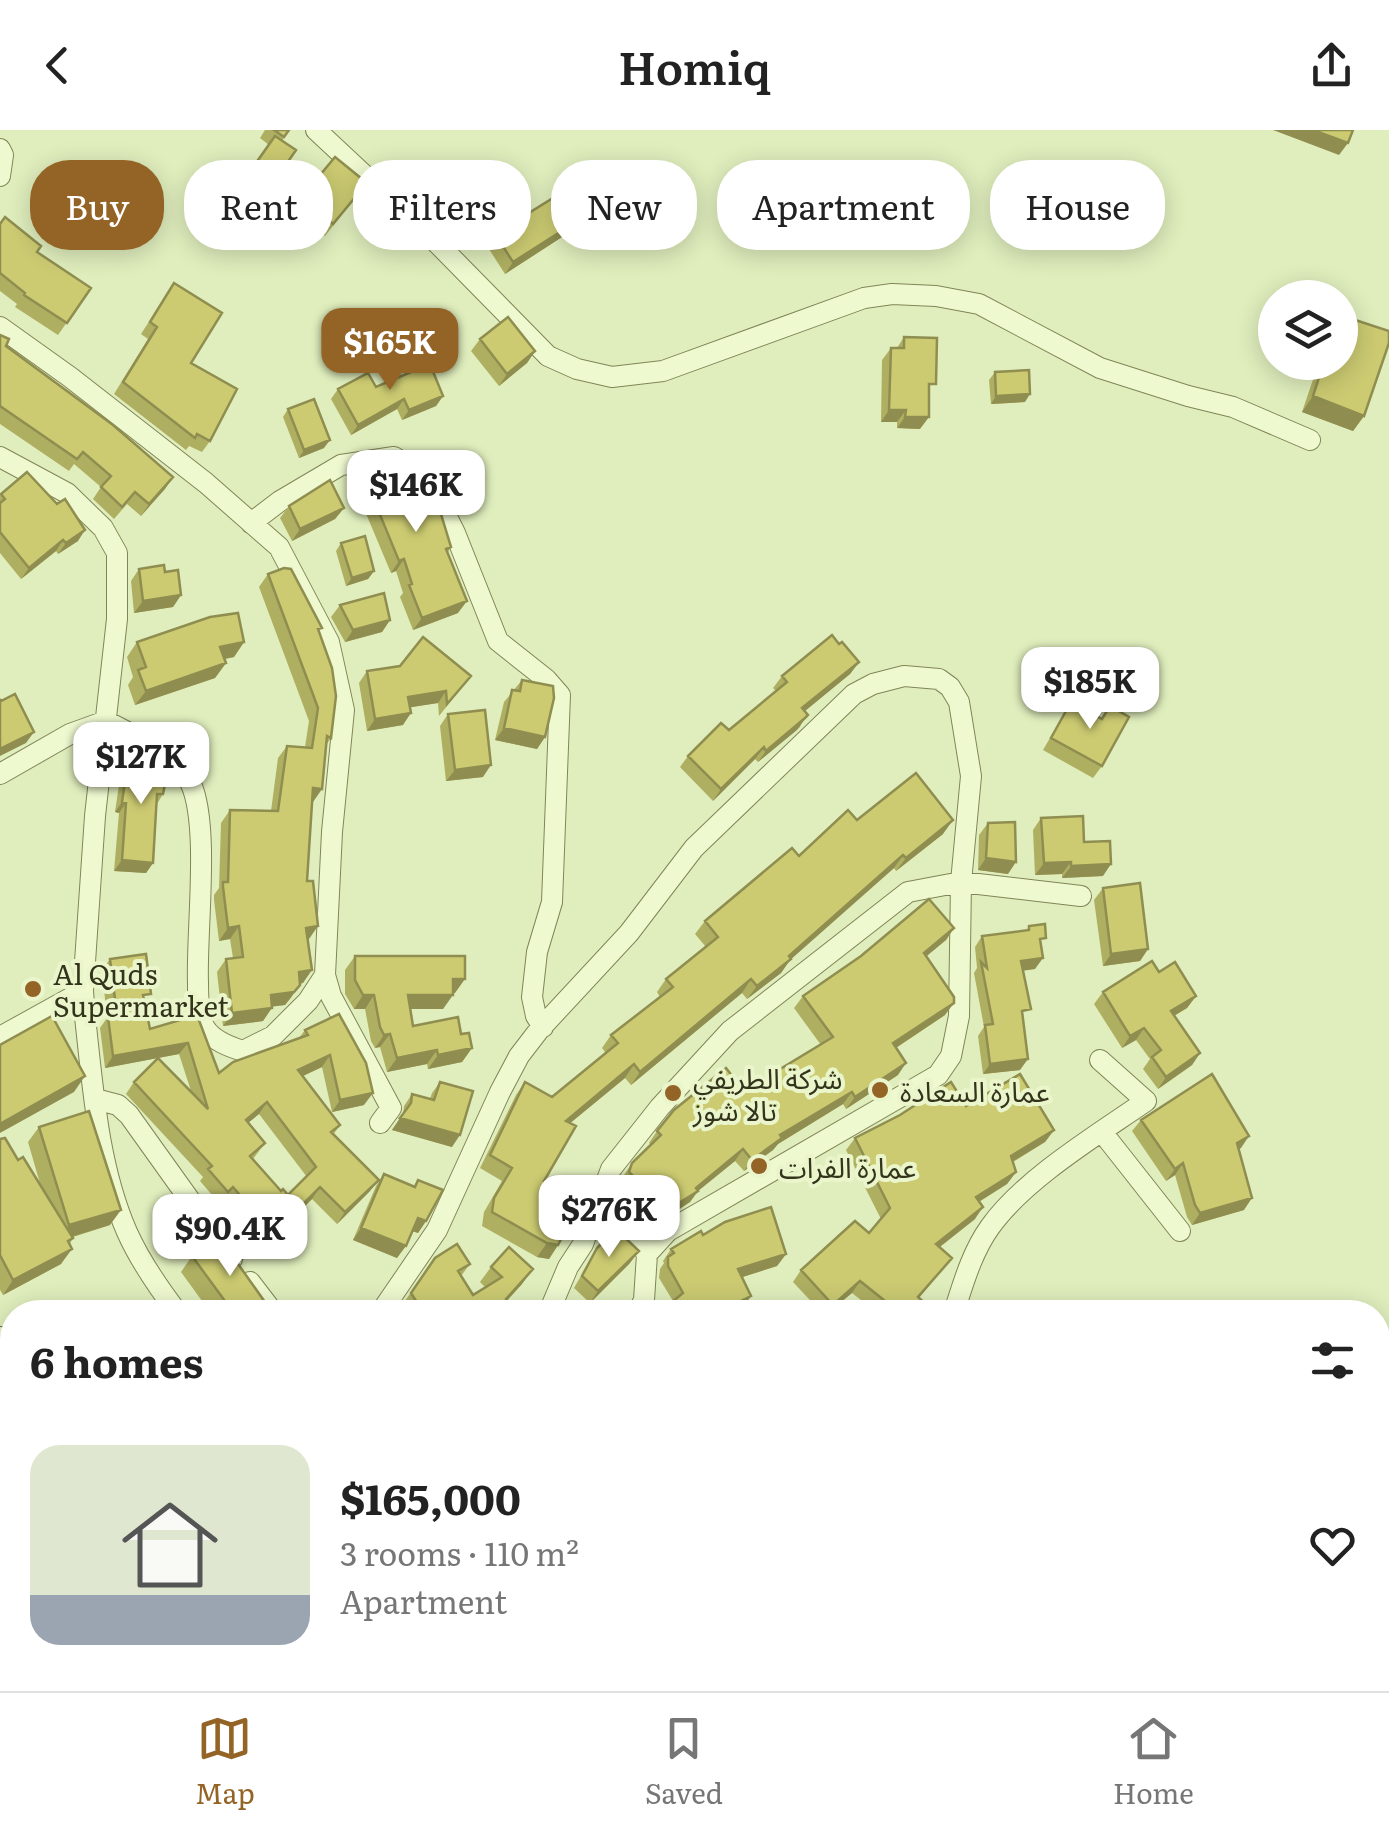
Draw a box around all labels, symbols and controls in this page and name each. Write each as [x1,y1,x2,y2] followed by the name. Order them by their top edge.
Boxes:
[618,32,771,99] text: Homiq
[30,38,85,93] icon: back
[1304,38,1359,93] icon: share
[30,160,164,250] chip: Buy
[184,160,333,250] chip: Rent
[353,160,531,250] chip: Filters
[551,160,697,250] chip: New
[717,160,970,250] chip: Apartment
[990,160,1165,250] chip: House
[1258,280,1358,380] map controls
[1258,280,1358,380] button: layers
[320,308,460,393] pin: $165K
[343,316,437,364] text: $165K
[346,450,486,535] pin: $146K
[369,458,463,506] text: $146K
[1020,647,1160,732] pin: $185K
[1043,655,1137,703] text: $185K
[71,722,211,807] pin: $127K
[95,730,187,778] text: $127K
[53,952,230,1026] place label: Al Quds Supermarket
[22,978,44,1000] marker: Al Quds Supermarket
[692,1056,843,1130] place label: شركة الطريفي تالا شوز
[900,1069,1050,1111] place label: عمارة السعادة
[869,1079,891,1101] marker: عمارة السعادة
[662,1082,684,1104] marker: شركة الطريفي تالا شوز
[779,1145,916,1187] place label: عمارة الفرات
[748,1155,770,1177] marker: عمارة الفرات
[539,1175,679,1260] pin: $276K
[561,1183,657,1231] text: $276K
[149,1194,311,1279] pin: $90.4K
[174,1202,286,1250] text: $90.4K
[30,1329,204,1391] text: 6 homes
[1305,1333,1360,1388] icon: filters
[340,1466,521,1528] text: $165,000
[110,1485,230,1605] icon: home
[1305,1518,1360,1573] icon: heart
[340,1528,579,1576] text: 3 rooms · 110 m²
[340,1576,507,1624] text: Apartment
[195,1711,255,1813] tab: Map
[645,1711,723,1813] tab: Saved
[1113,1711,1194,1813] tab: Home

